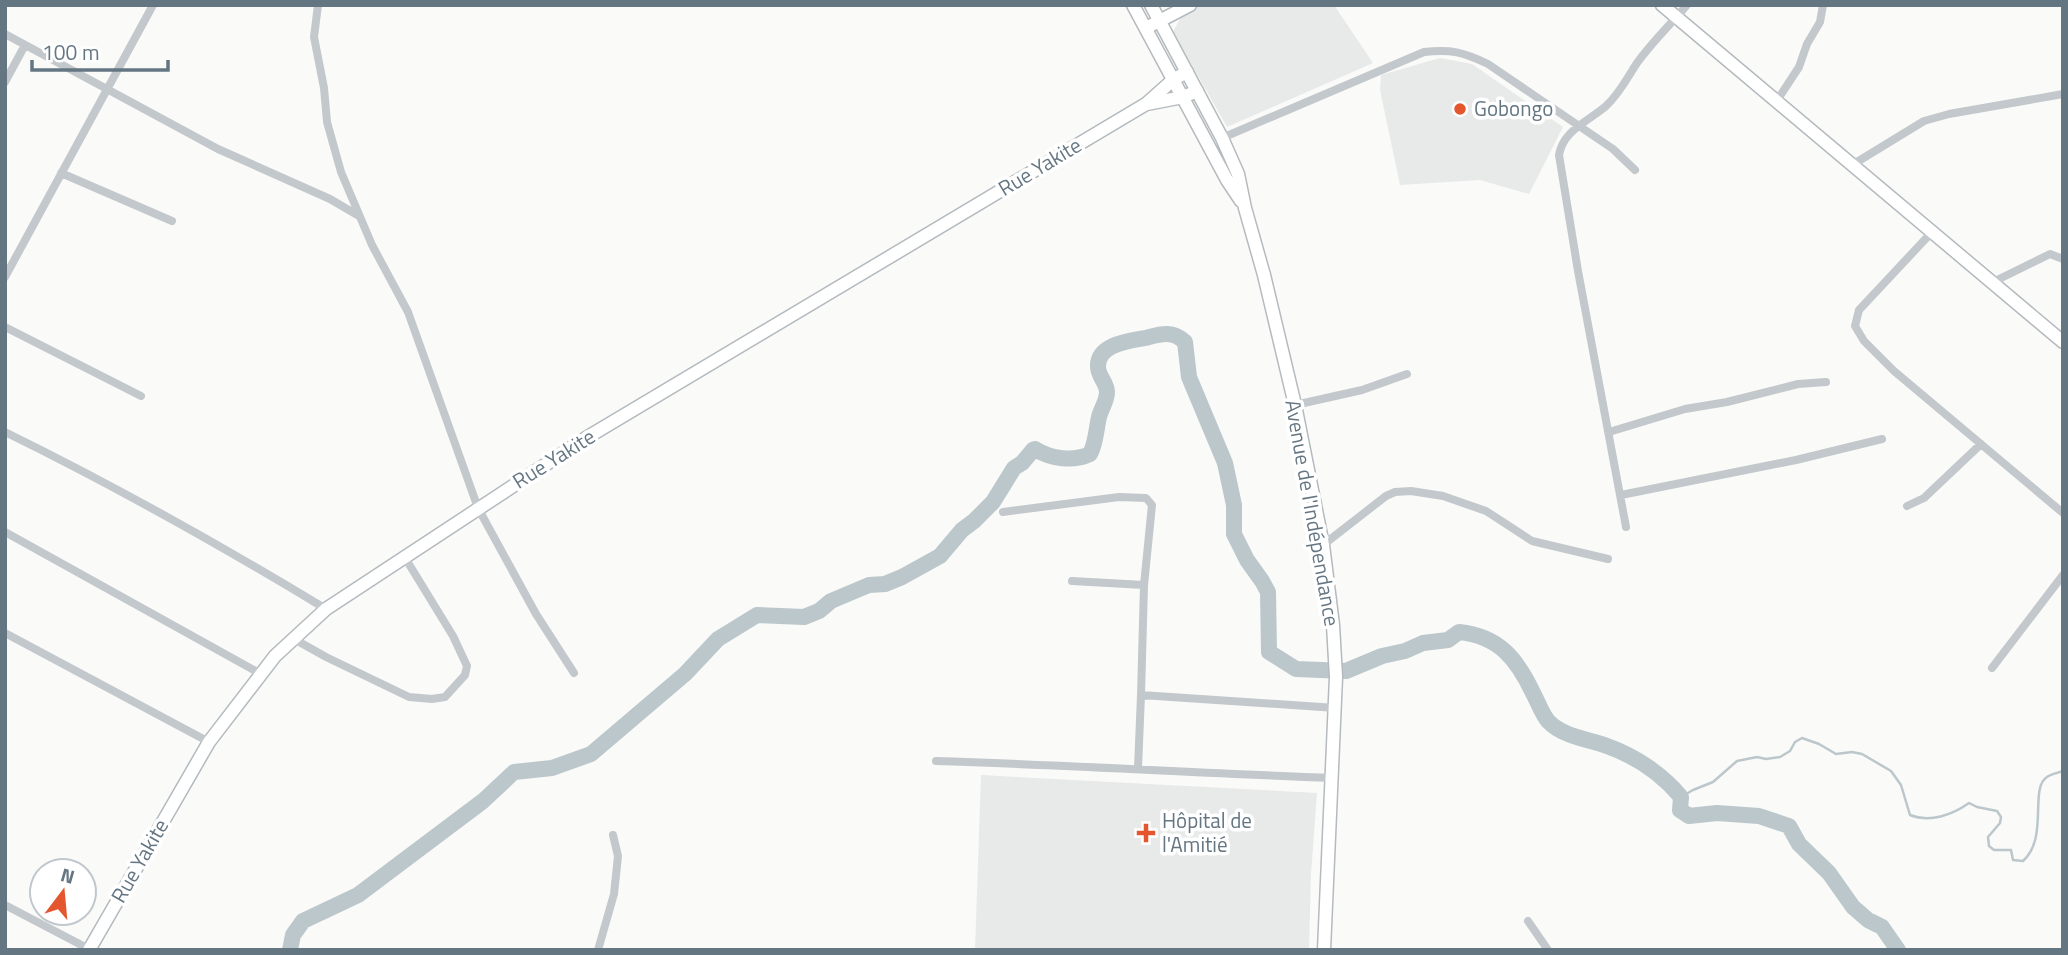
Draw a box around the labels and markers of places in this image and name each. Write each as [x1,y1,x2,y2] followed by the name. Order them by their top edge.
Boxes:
[1474,92,1553,124] place label: Gobongo
[1452,101,1468,117] marker: Gobongo
[1162,804,1252,860] place label: Hôpital de l'Amitié
[1136,823,1156,843] marker: Hôpital de l'Amitié

